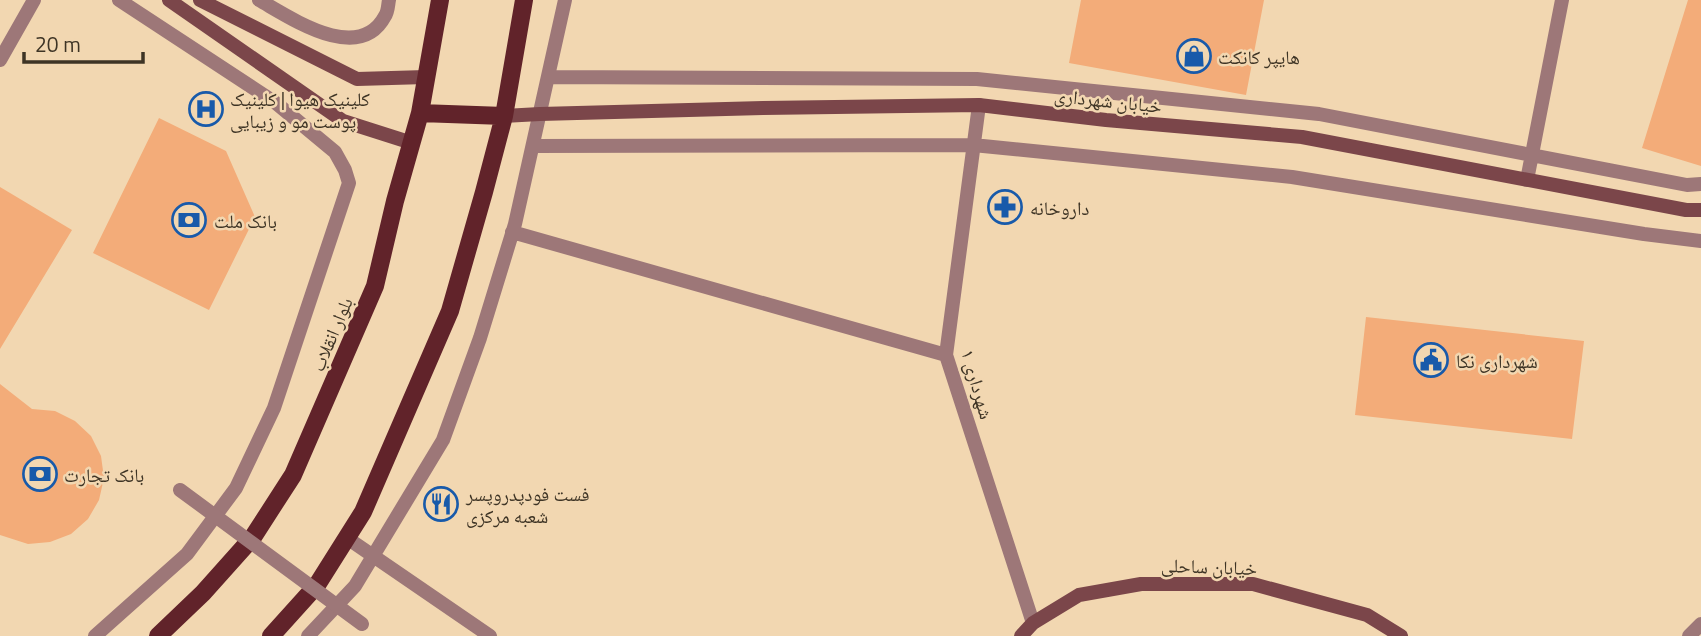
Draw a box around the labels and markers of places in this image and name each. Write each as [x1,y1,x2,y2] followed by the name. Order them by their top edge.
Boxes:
[1175,37,1213,75] shop icon: هایپر کانکت
[1218,42,1300,71] place label: هایپر کانکت
[230,84,370,135] place label: کلینیک هیوا | کلینیک پوست مو و زیبایی
[187,90,225,128] hospital icon: کلینیک هیوا | کلینیک پوست مو و زیبایی
[986,188,1024,226] pharmacy icon: داروخانه
[1030,193,1089,222] place label: داروخانه
[170,201,208,239] bank icon: بانک ملت
[214,206,277,235] place label: بانک ملت
[1412,341,1450,379] public building icon: شهرداری نکا
[1456,346,1538,375] place label: شهرداری نکا
[21,455,59,493] bank icon: بانک تجارت
[64,460,144,489] place label: بانک تجارت
[465,479,590,530] place label: فست فودپدروپسر شعبه مرکزی
[422,485,460,523] restaurant icon: فست فودپدروپسر شعبه مرکزی

